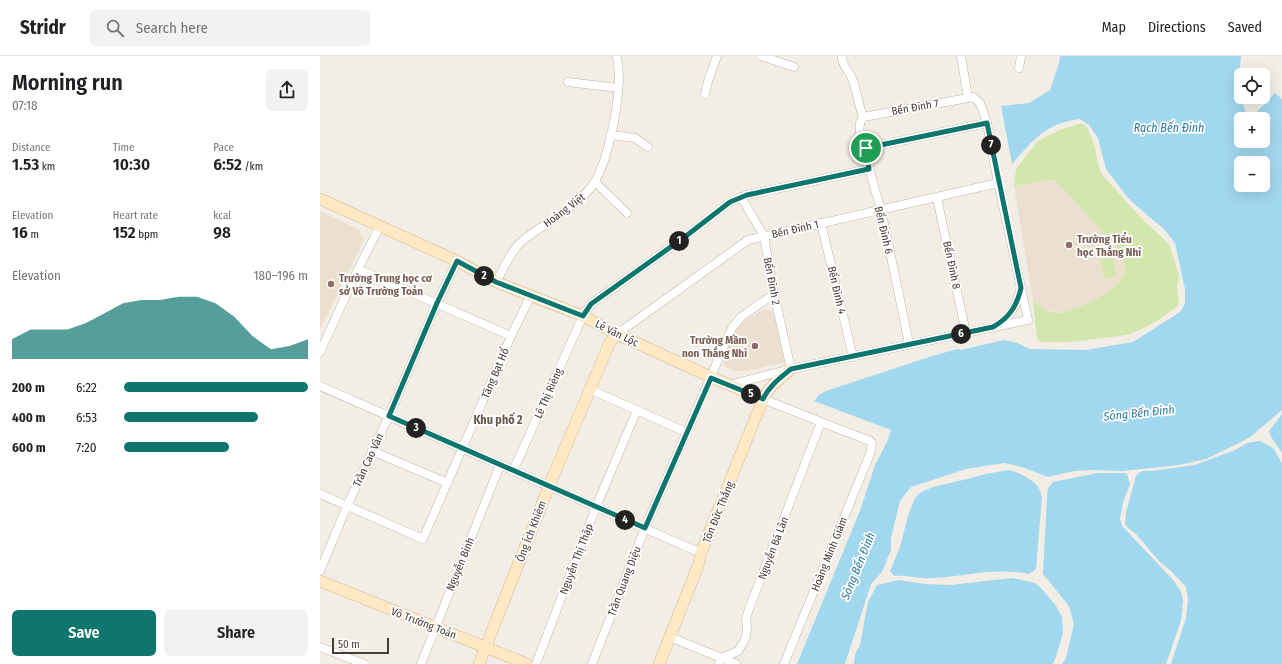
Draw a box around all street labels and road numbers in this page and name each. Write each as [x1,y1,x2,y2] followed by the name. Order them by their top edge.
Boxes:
[890,97,940,118] street label: Bến Đình 7
[541,190,588,230] street label: Hoàng Việt
[872,205,895,256] street label: Bến Đình 6
[770,218,820,241] street label: Bến Đình 1
[940,240,963,291] street label: Bến Đình 8
[761,256,783,306] street label: Bến Đình 2
[825,265,848,316] street label: Bến Đình 4
[593,317,641,350] street label: Lê Văn Lộc
[478,345,512,400] street label: Tăng Bạt Hổ
[532,365,566,421] street label: Lê Thị Riêng
[350,431,387,489] street label: Trần Cao Vân
[699,478,737,545] street label: Tôn Đức Thắng
[513,498,549,564] street label: Ông Ích Khiêm
[756,515,791,581] street label: Nguyễn Bá Lân
[809,515,850,593] street label: Hoàng Minh Giám
[557,522,596,596] street label: Nguyễn Thị Thập
[444,536,477,593] street label: Nguyễn Bình
[605,544,644,618] street label: Trần Quang Diệu
[389,605,458,642] street label: Võ Trường Toản

